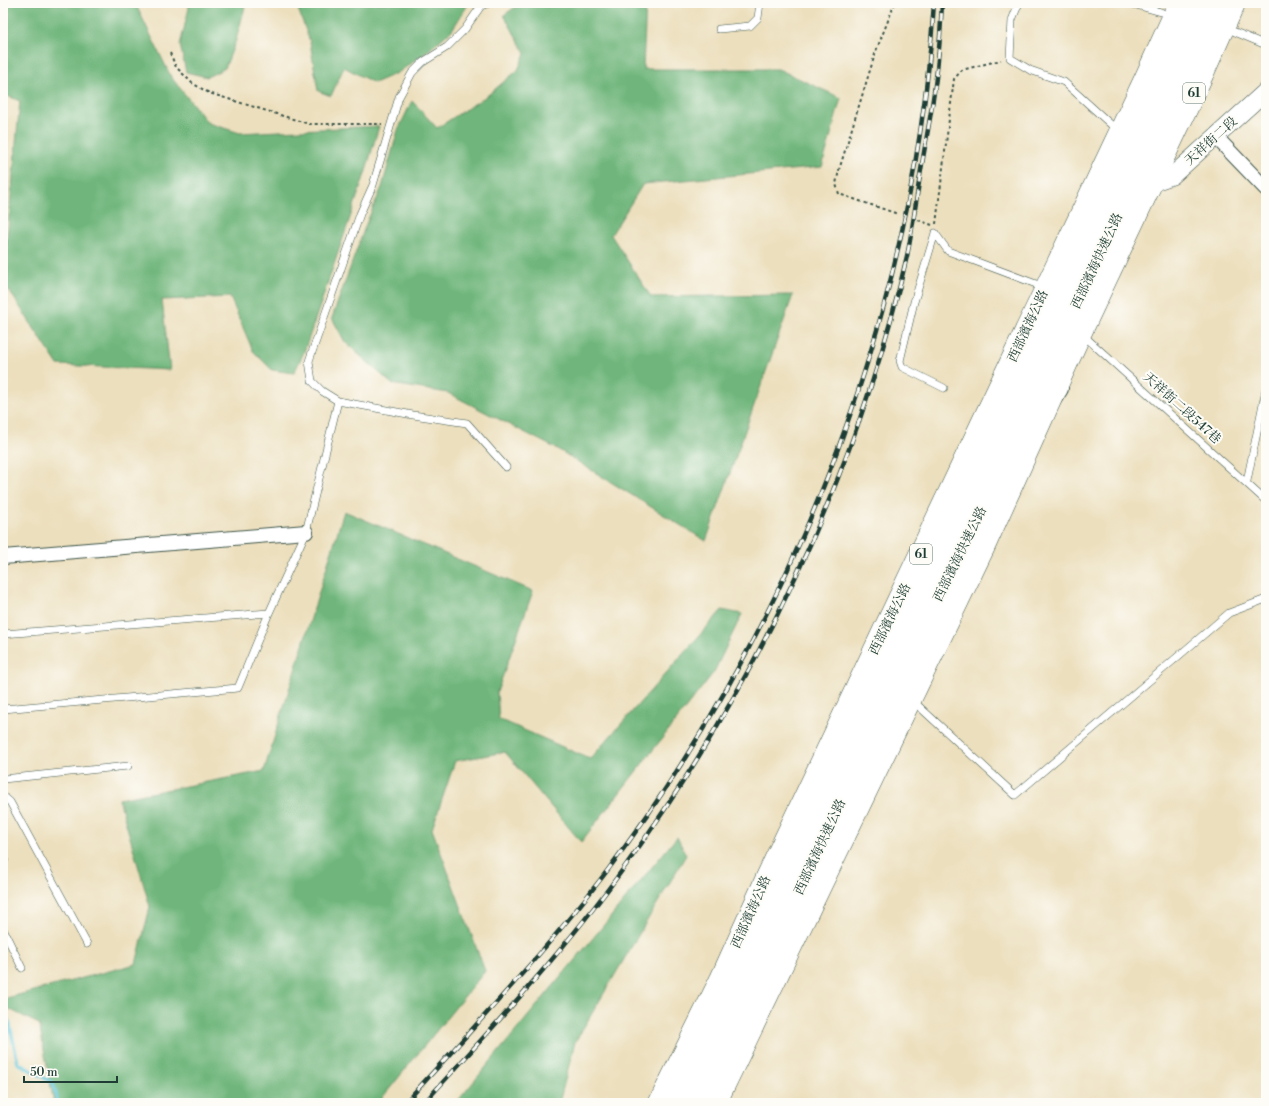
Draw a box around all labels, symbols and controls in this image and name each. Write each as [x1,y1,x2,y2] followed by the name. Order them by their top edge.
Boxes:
[1183,83,1205,103] road number: 61
[1181,113,1241,169] street label: 天祥街二段
[1068,210,1126,312] street label: 西部濱海快速公路
[1004,287,1052,365] street label: 西部濱海公路
[1140,369,1224,447] street label: 天祥街二段547巷
[930,504,990,604] street label: 西部濱海快速公路
[910,544,932,564] road number: 61
[866,580,914,658] street label: 西部濱海公路
[791,796,849,898] street label: 西部濱海快速公路
[728,873,774,951] street label: 西部濱海公路
[24,1058,117,1084] scale bar
[30,1065,58,1080] text: 50 m

